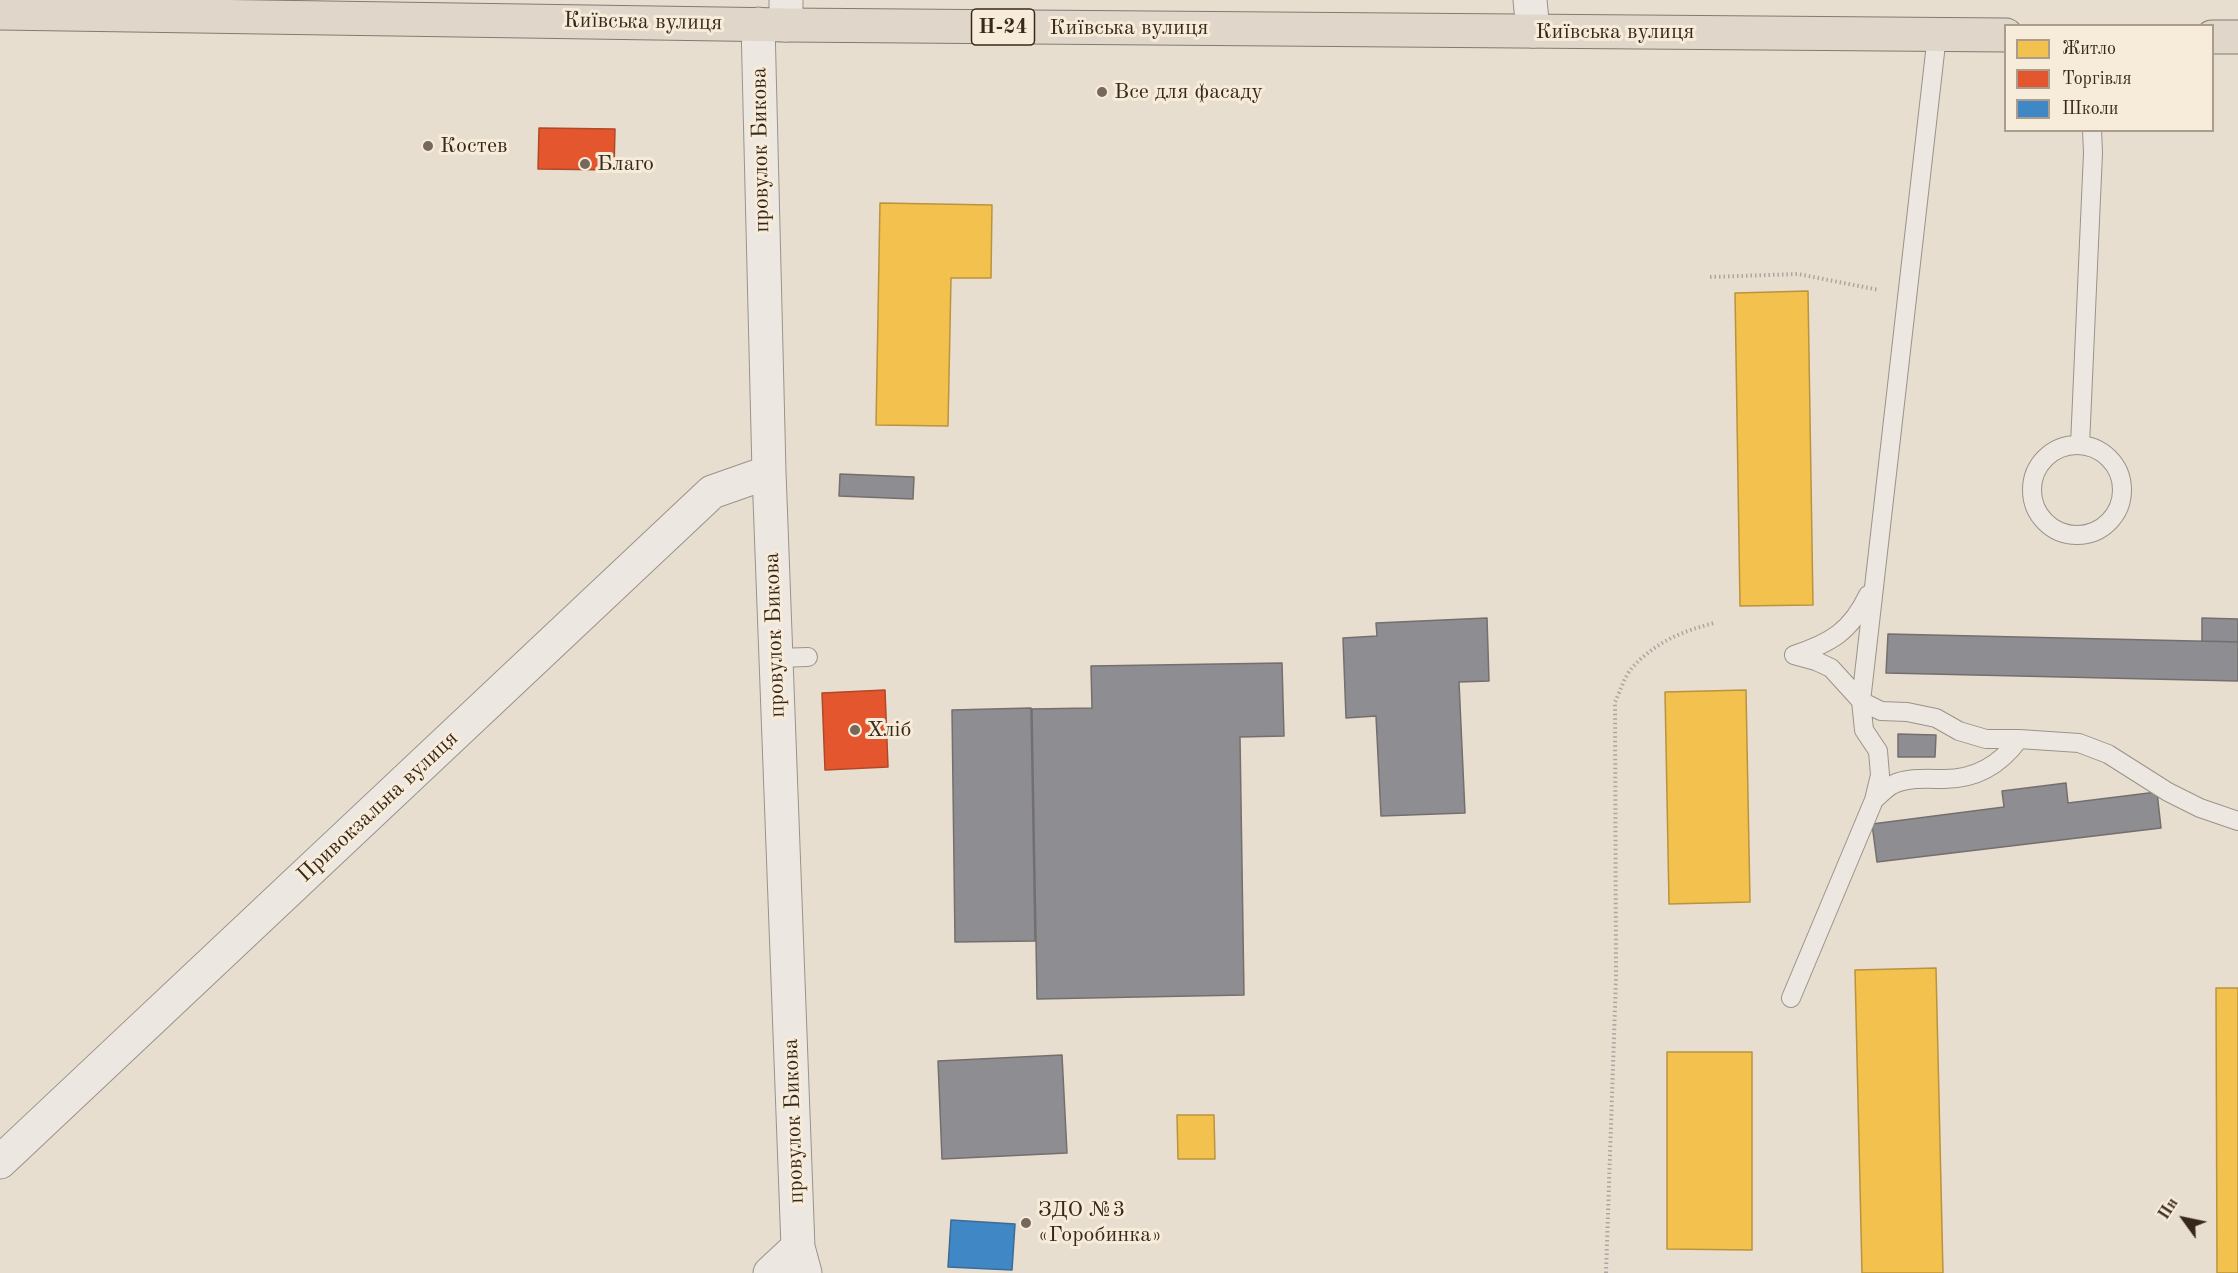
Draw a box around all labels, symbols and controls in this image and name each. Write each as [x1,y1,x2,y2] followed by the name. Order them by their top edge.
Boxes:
[563,7,723,37] street label: Київська вулиця
[972,9,1034,45] road number: Н-24
[1050,15,1208,41] street label: Київська вулиця
[1536,19,1694,45] street label: Київська вулиця
[2004,24,2214,132] legend
[2062,40,2116,58] text: Житло
[746,67,776,233] street label: провулок Бикова
[2062,70,2132,88] text: Торгівля
[1114,79,1263,105] place label: Все для фасаду
[1095,85,1109,99] marker: Все для фасаду
[2062,100,2119,118] text: Школи
[440,133,508,159] place label: Костев
[421,139,435,153] marker: Костев
[597,151,654,177] place label: Благо
[578,157,592,171] marker: Благо
[759,552,791,718] street label: провулок Бикова
[867,717,911,743] place label: Хліб
[848,723,862,737] marker: Хліб
[292,726,464,888] street label: Привокзальна вулиця
[778,1038,810,1204] street label: провулок Бикова
[2154,1189,2214,1249] north arrow
[2156,1196,2182,1223] text: Пн
[1038,1197,1162,1248] place label: ЗДО №3 «Горобинка»
[1019,1216,1033,1230] marker: ЗДО №3 «Горобинка»

